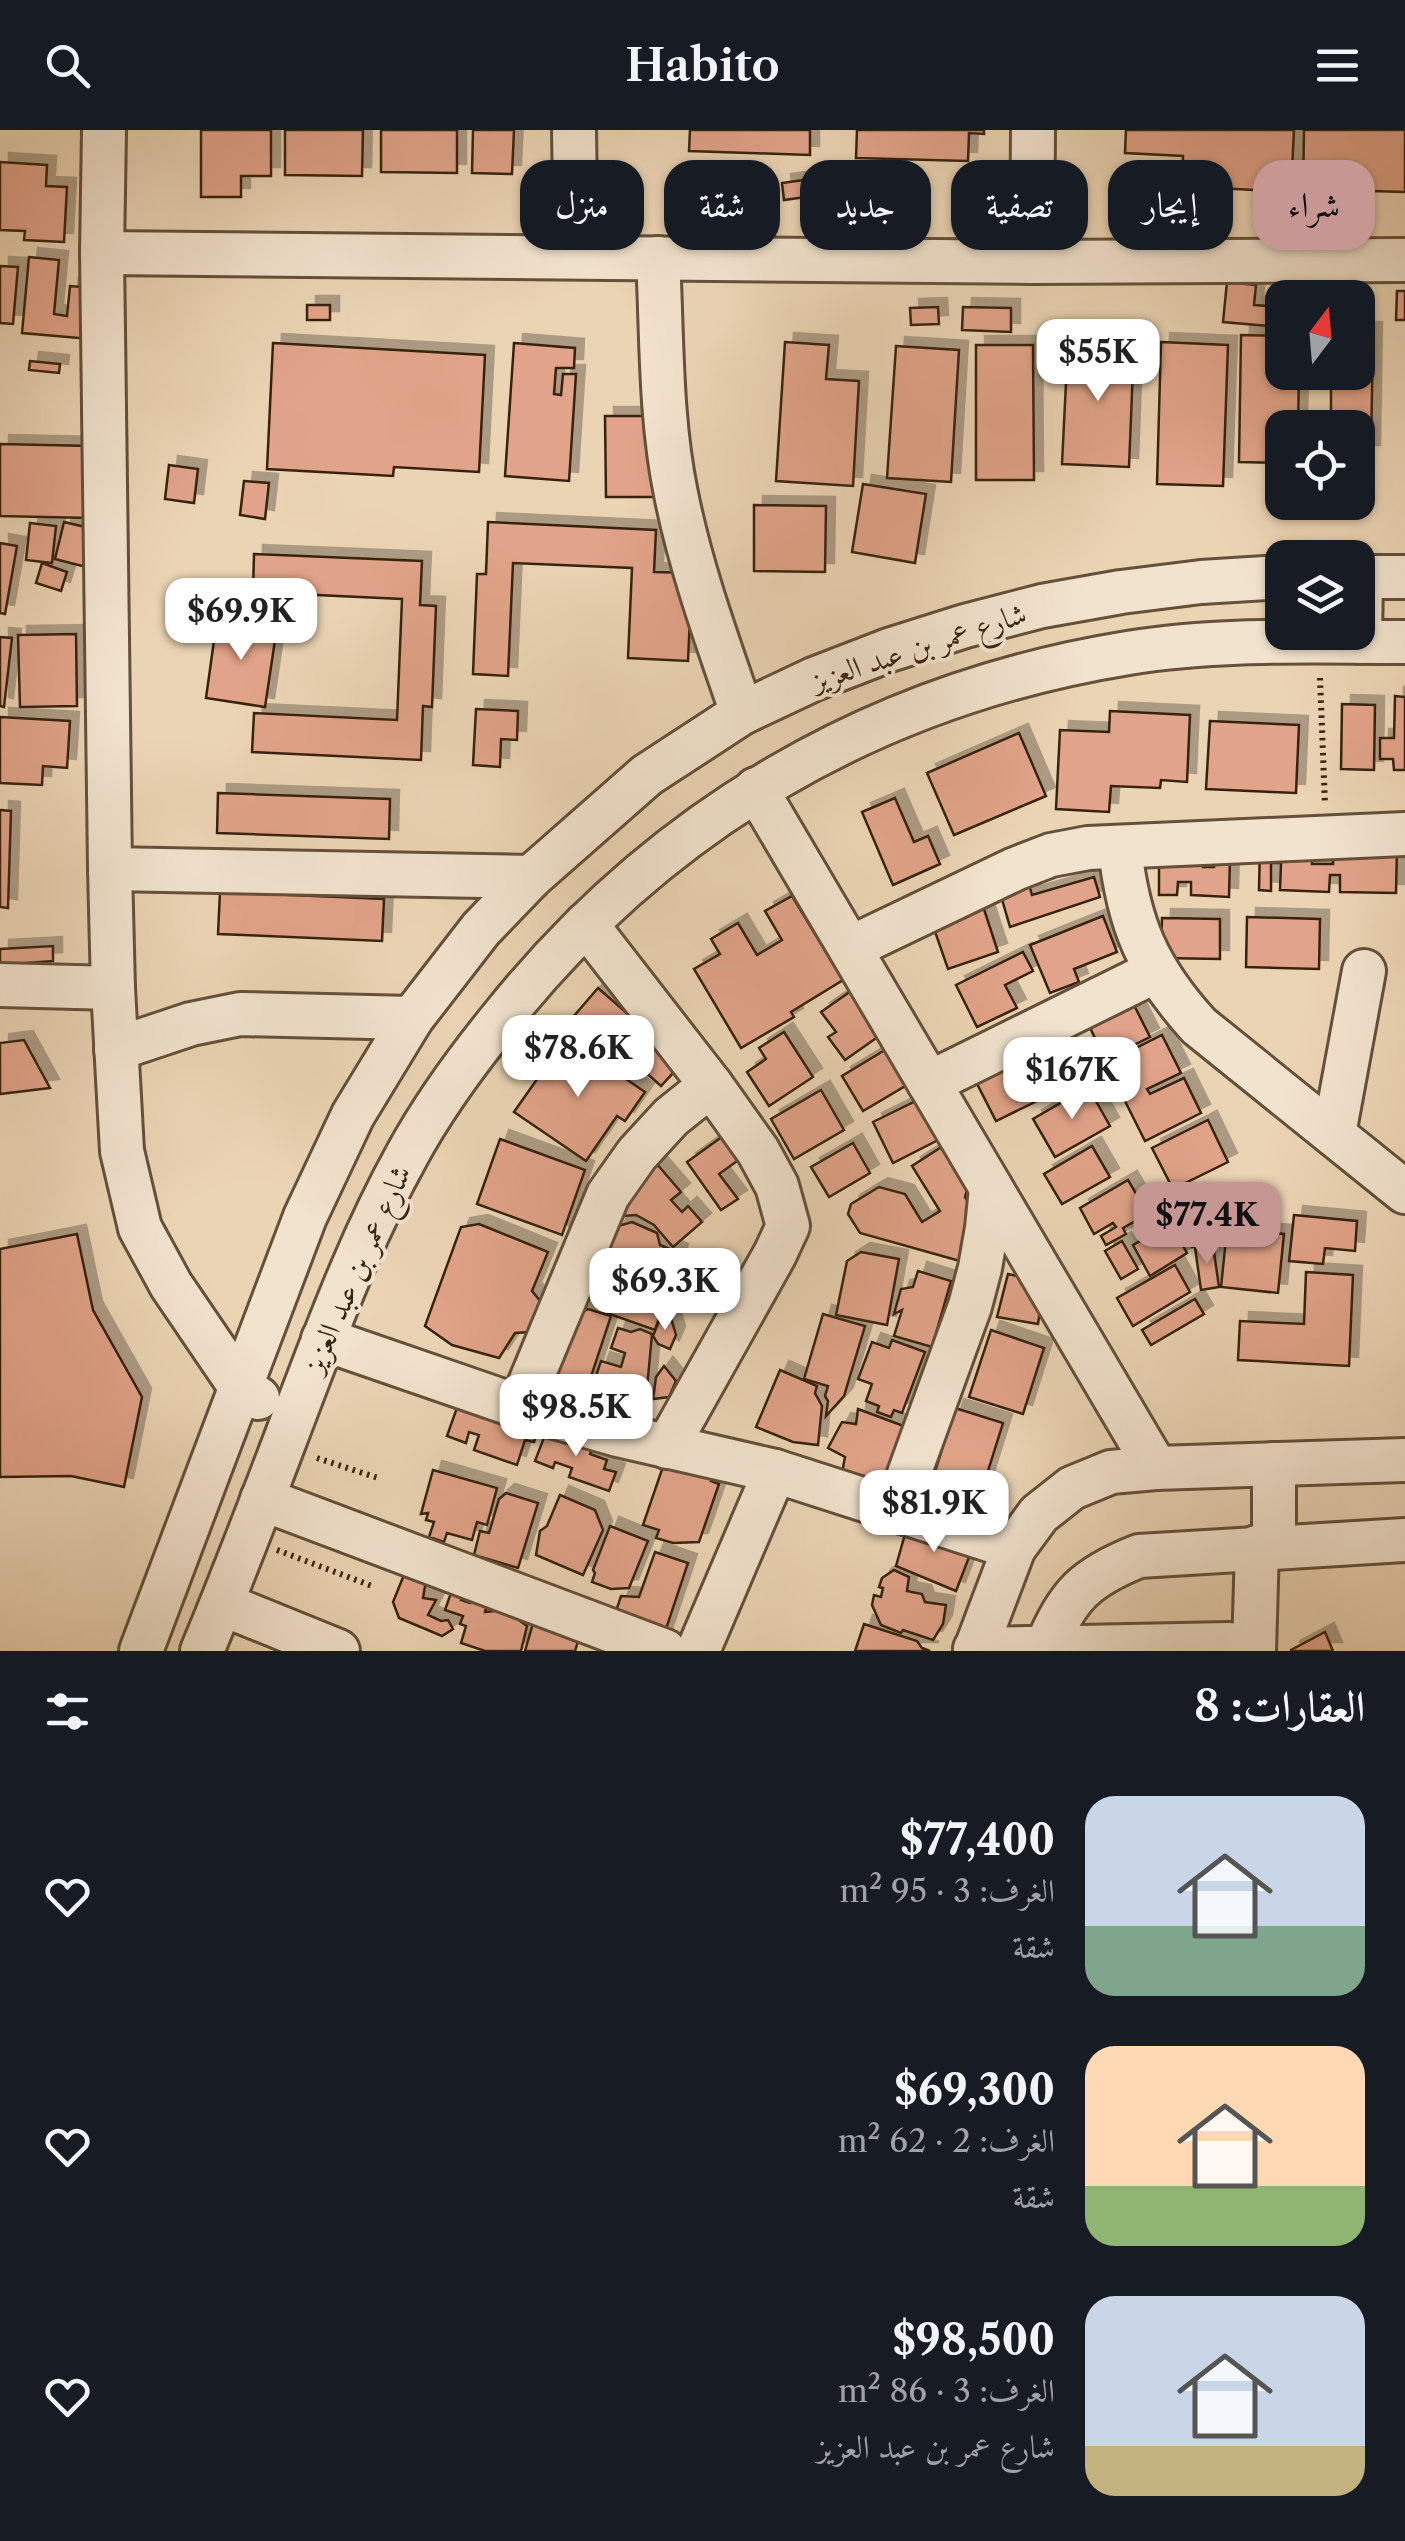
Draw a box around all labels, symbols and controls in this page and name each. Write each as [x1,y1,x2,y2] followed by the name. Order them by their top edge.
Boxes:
[625,37,780,93] text: Habito
[40,38,95,93] icon: search
[1310,38,1365,93] icon: menu
[520,160,644,250] chip: منزل
[664,160,780,250] chip: شقة
[800,160,931,250] chip: جديد
[951,160,1088,250] chip: تصفية
[1108,160,1233,250] chip: إيجار
[1253,160,1375,250] chip: شراء
[1265,280,1375,390] north arrow
[1265,280,1375,650] map controls
[1039,319,1157,404] pin: $55K
[1059,332,1137,371] text: $55K
[1265,410,1375,520] button: locate
[1265,540,1375,650] button: layers
[160,578,322,663] pin: $69.9K
[187,591,295,630] text: $69.9K
[804,594,1033,706] street label: شارع عمر بن عبد العزيز
[497,1015,659,1100] pin: $78.6K
[524,1028,632,1067] text: $78.6K
[1002,1037,1142,1122] pin: $167K
[1025,1050,1119,1089] text: $167K
[293,1159,425,1384] street label: شارع عمر بن عبد العزيز
[1126,1182,1288,1267] pin: $77.4K
[1156,1195,1258,1234] text: $77.4K
[584,1248,746,1333] pin: $69.3K
[611,1261,719,1300] text: $69.3K
[495,1374,657,1459] pin: $98.5K
[522,1387,630,1426] text: $98.5K
[853,1470,1015,1555] pin: $81.9K
[882,1483,986,1522] text: $81.9K
[1194,1680,1365,1732] text: العقارات: 8
[40,1684,95,1739] icon: filters
[900,1814,1055,1866] text: $77,400
[1165,1836,1285,1956] icon: home
[40,1869,95,1924] icon: heart
[840,1871,1055,1910] text: الغرف: 3 · 95 m²
[1013,1927,1055,1966] text: شقة
[894,2064,1055,2116] text: $69,300
[1165,2086,1285,2206] icon: home
[40,2119,95,2174] icon: heart
[838,2121,1055,2160] text: الغرف: 2 · 62 m²
[1013,2177,1055,2216] text: شقة
[892,2314,1055,2366] text: $98,500
[1165,2336,1285,2456] icon: home
[40,2369,95,2424] icon: heart
[838,2371,1055,2410] text: الغرف: 3 · 86 m²
[817,2427,1055,2466] text: شارع عمر بن عبد العزيز

